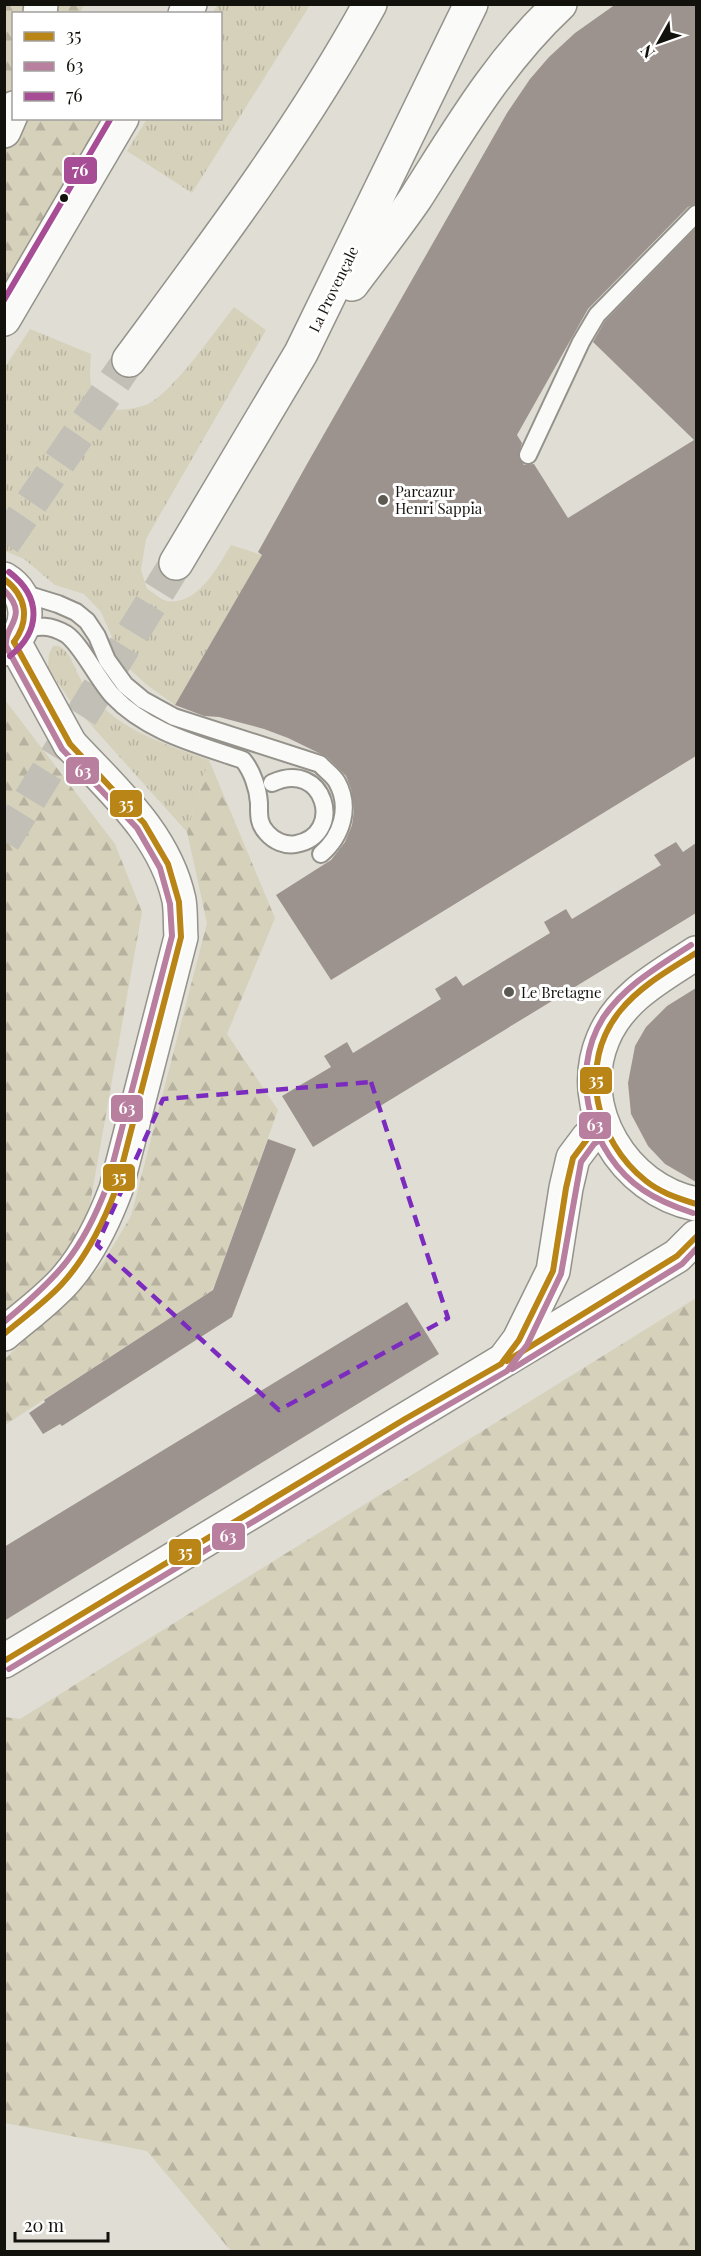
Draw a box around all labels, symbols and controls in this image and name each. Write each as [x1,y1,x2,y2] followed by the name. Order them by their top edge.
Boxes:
[12,12,222,120] legend
[629,12,689,72] north arrow
[66,23,82,47] text: 35
[635,40,659,63] text: N
[66,53,83,77] text: 63
[66,83,83,107] text: 76
[63,156,98,185] line badge: 76
[72,159,88,180] text: 76
[58,192,70,204] unlabelled marker
[304,243,362,335] street label: La Provençale
[395,481,483,518] place label: Parcazur Henri Sappia
[376,493,390,507] marker: Parcazur Henri Sappia
[65,756,100,785] line badge: 63
[75,760,92,781] text: 63
[109,789,143,818] line badge: 35
[118,793,134,814] text: 35
[521,982,602,1002] place label: Le Bretagne
[502,985,516,999] marker: Le Bretagne
[579,1066,613,1095] line badge: 35
[588,1069,604,1090] text: 35
[110,1094,144,1123] line badge: 63
[119,1097,136,1118] text: 63
[578,1111,612,1140] line badge: 63
[587,1114,604,1135] text: 63
[102,1163,136,1192] line badge: 35
[111,1166,127,1187] text: 35
[211,1522,246,1551] line badge: 63
[220,1525,237,1546] text: 63
[168,1538,202,1566] line badge: 35
[177,1541,193,1562] text: 35
[15,2205,108,2243] scale bar
[24,2213,64,2237] text: 20 m

